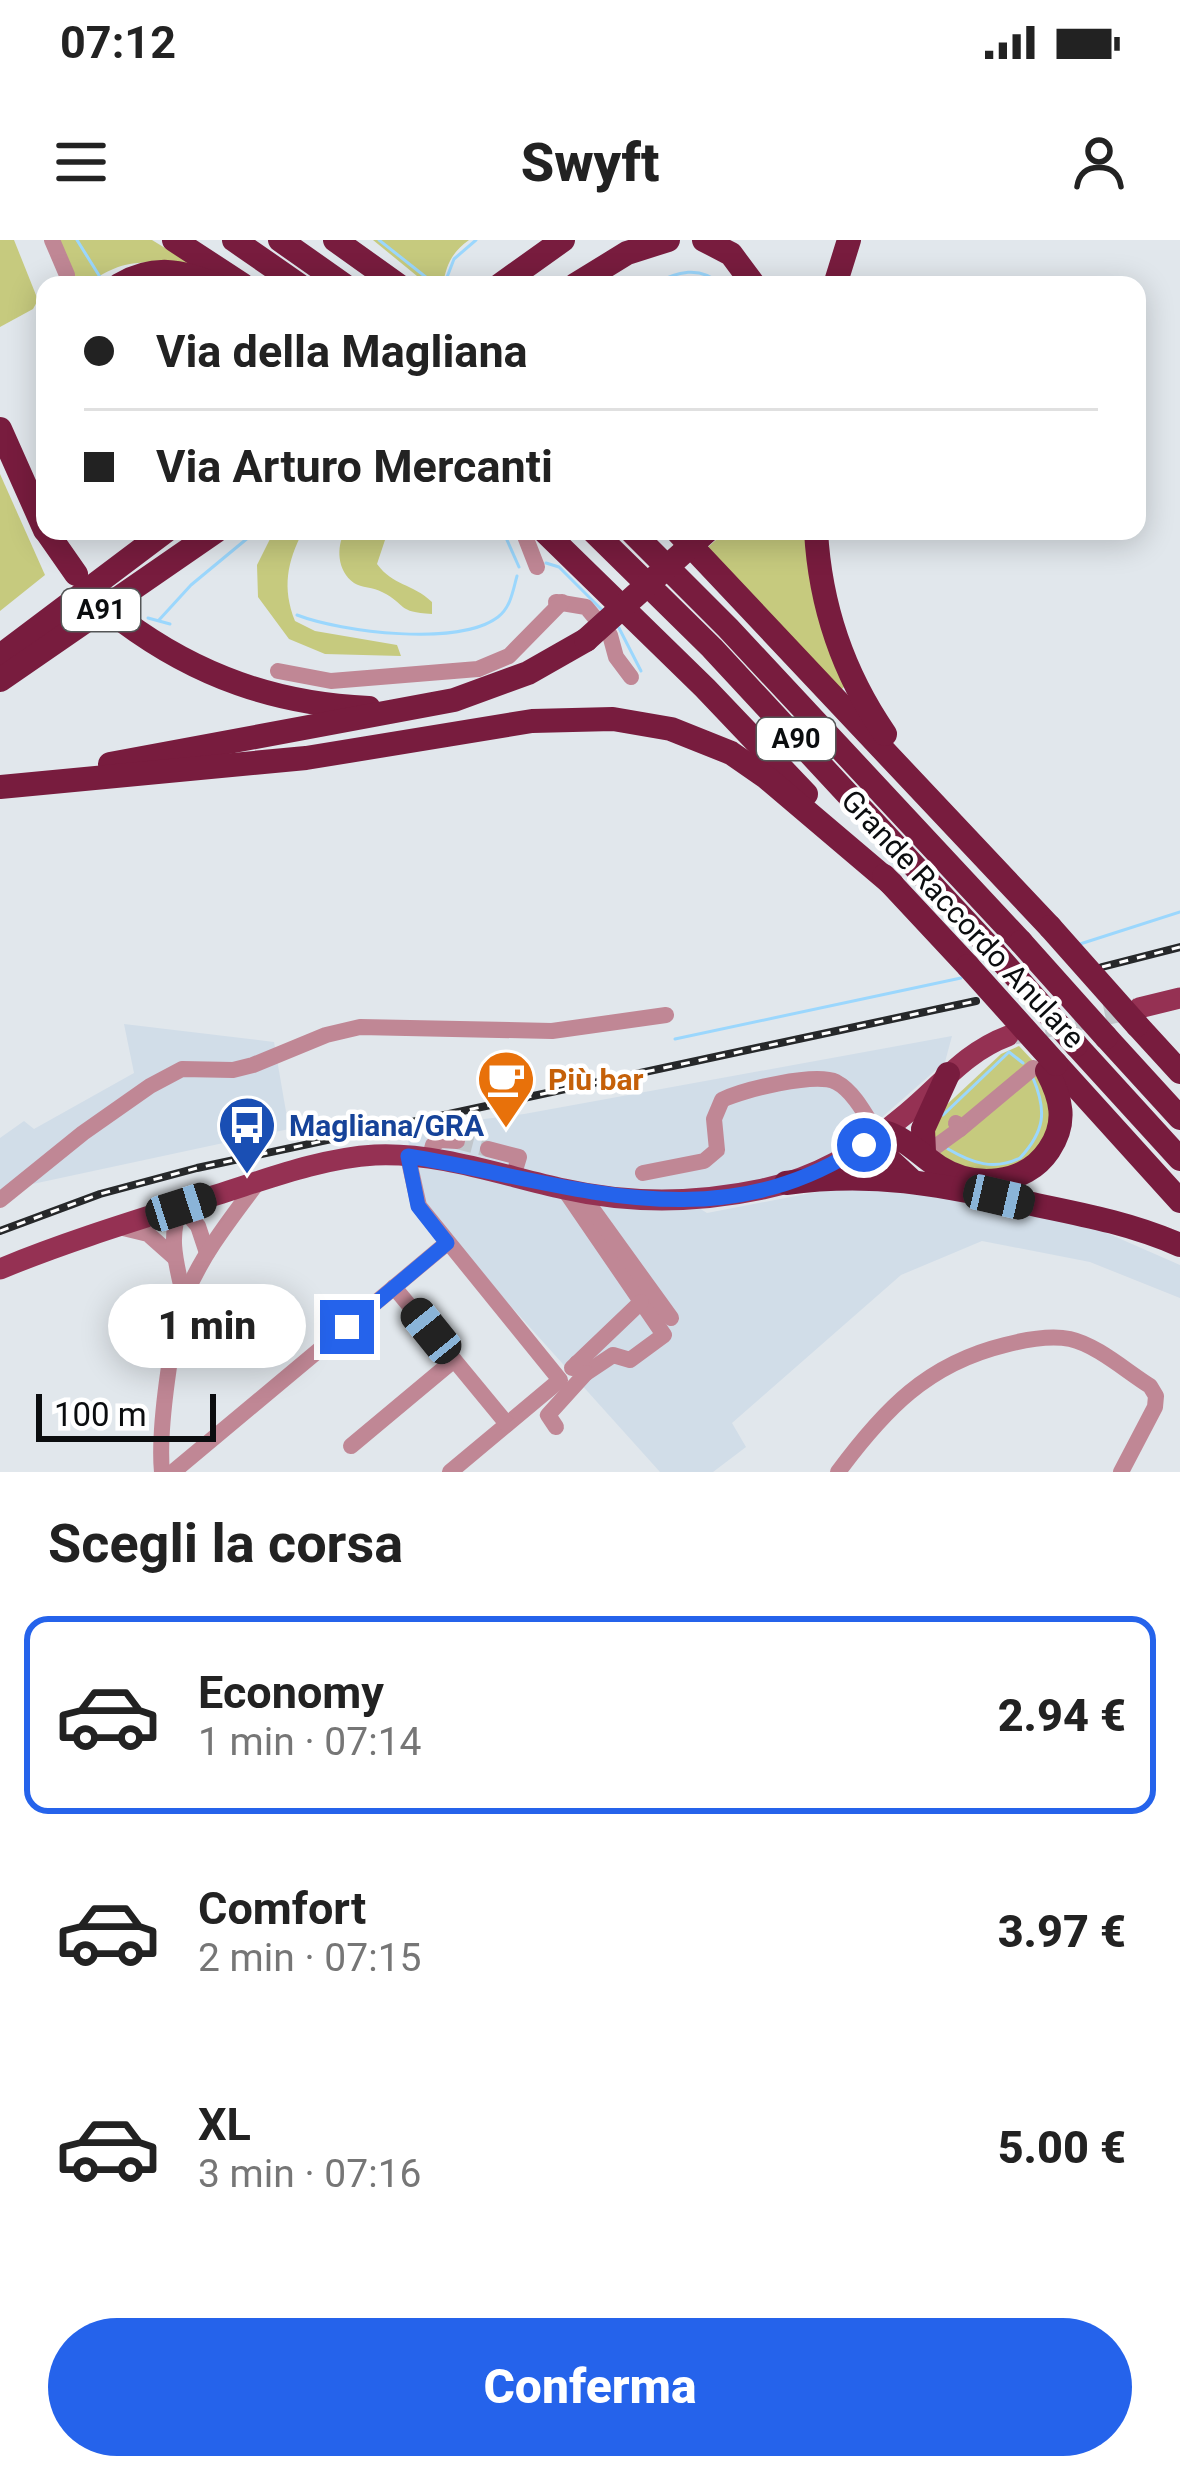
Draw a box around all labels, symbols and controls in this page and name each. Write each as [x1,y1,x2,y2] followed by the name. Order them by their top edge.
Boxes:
[60,16,176,69] text: 07:12
[48,129,114,195] icon: menu
[1066,129,1132,195] icon: person
[521,131,659,194] text: Swyft
[156,325,528,378] text: Via della Magliana
[156,440,553,493] text: Via Arturo Mercanti
[62,589,140,631] road number: A91
[757,718,835,760] road number: A90
[834,783,1092,1055] street label: Grande Raccordo Anulare
[475,1048,537,1130] cafe icon: Più bar
[548,1062,643,1097] place label: Più bar
[216,1094,278,1176] bus stop icon: Magliana/GRA
[289,1108,485,1143] place label: Magliana/GRA
[837,1118,891,1172] route start
[960,1171,1038,1223] car
[141,1179,221,1235] car
[107,1285,305,1369] callout: 1 min
[394,1292,468,1370] car
[320,1300,374,1354] route end
[158,1303,256,1349] text: 1 min
[36,1388,216,1441] scale bar
[54,1395,147,1434] text: 100 m
[48,1512,403,1575] text: Scegli la corsa
[54,1661,162,1769] icon: car
[198,1666,384,1719] text: Economy
[998,1689,1126,1742] text: 2.94 €
[198,1719,421,1765] text: 1 min · 07:14
[54,1877,162,1985] icon: car
[198,1882,366,1935] text: Comfort
[998,1905,1126,1958] text: 3.97 €
[198,1935,421,1981] text: 2 min · 07:15
[54,2093,162,2201] icon: car
[198,2098,251,2151] text: XL
[998,2121,1126,2174] text: 5.00 €
[198,2151,421,2197] text: 3 min · 07:16
[48,2318,1132,2456] button: Conferma

